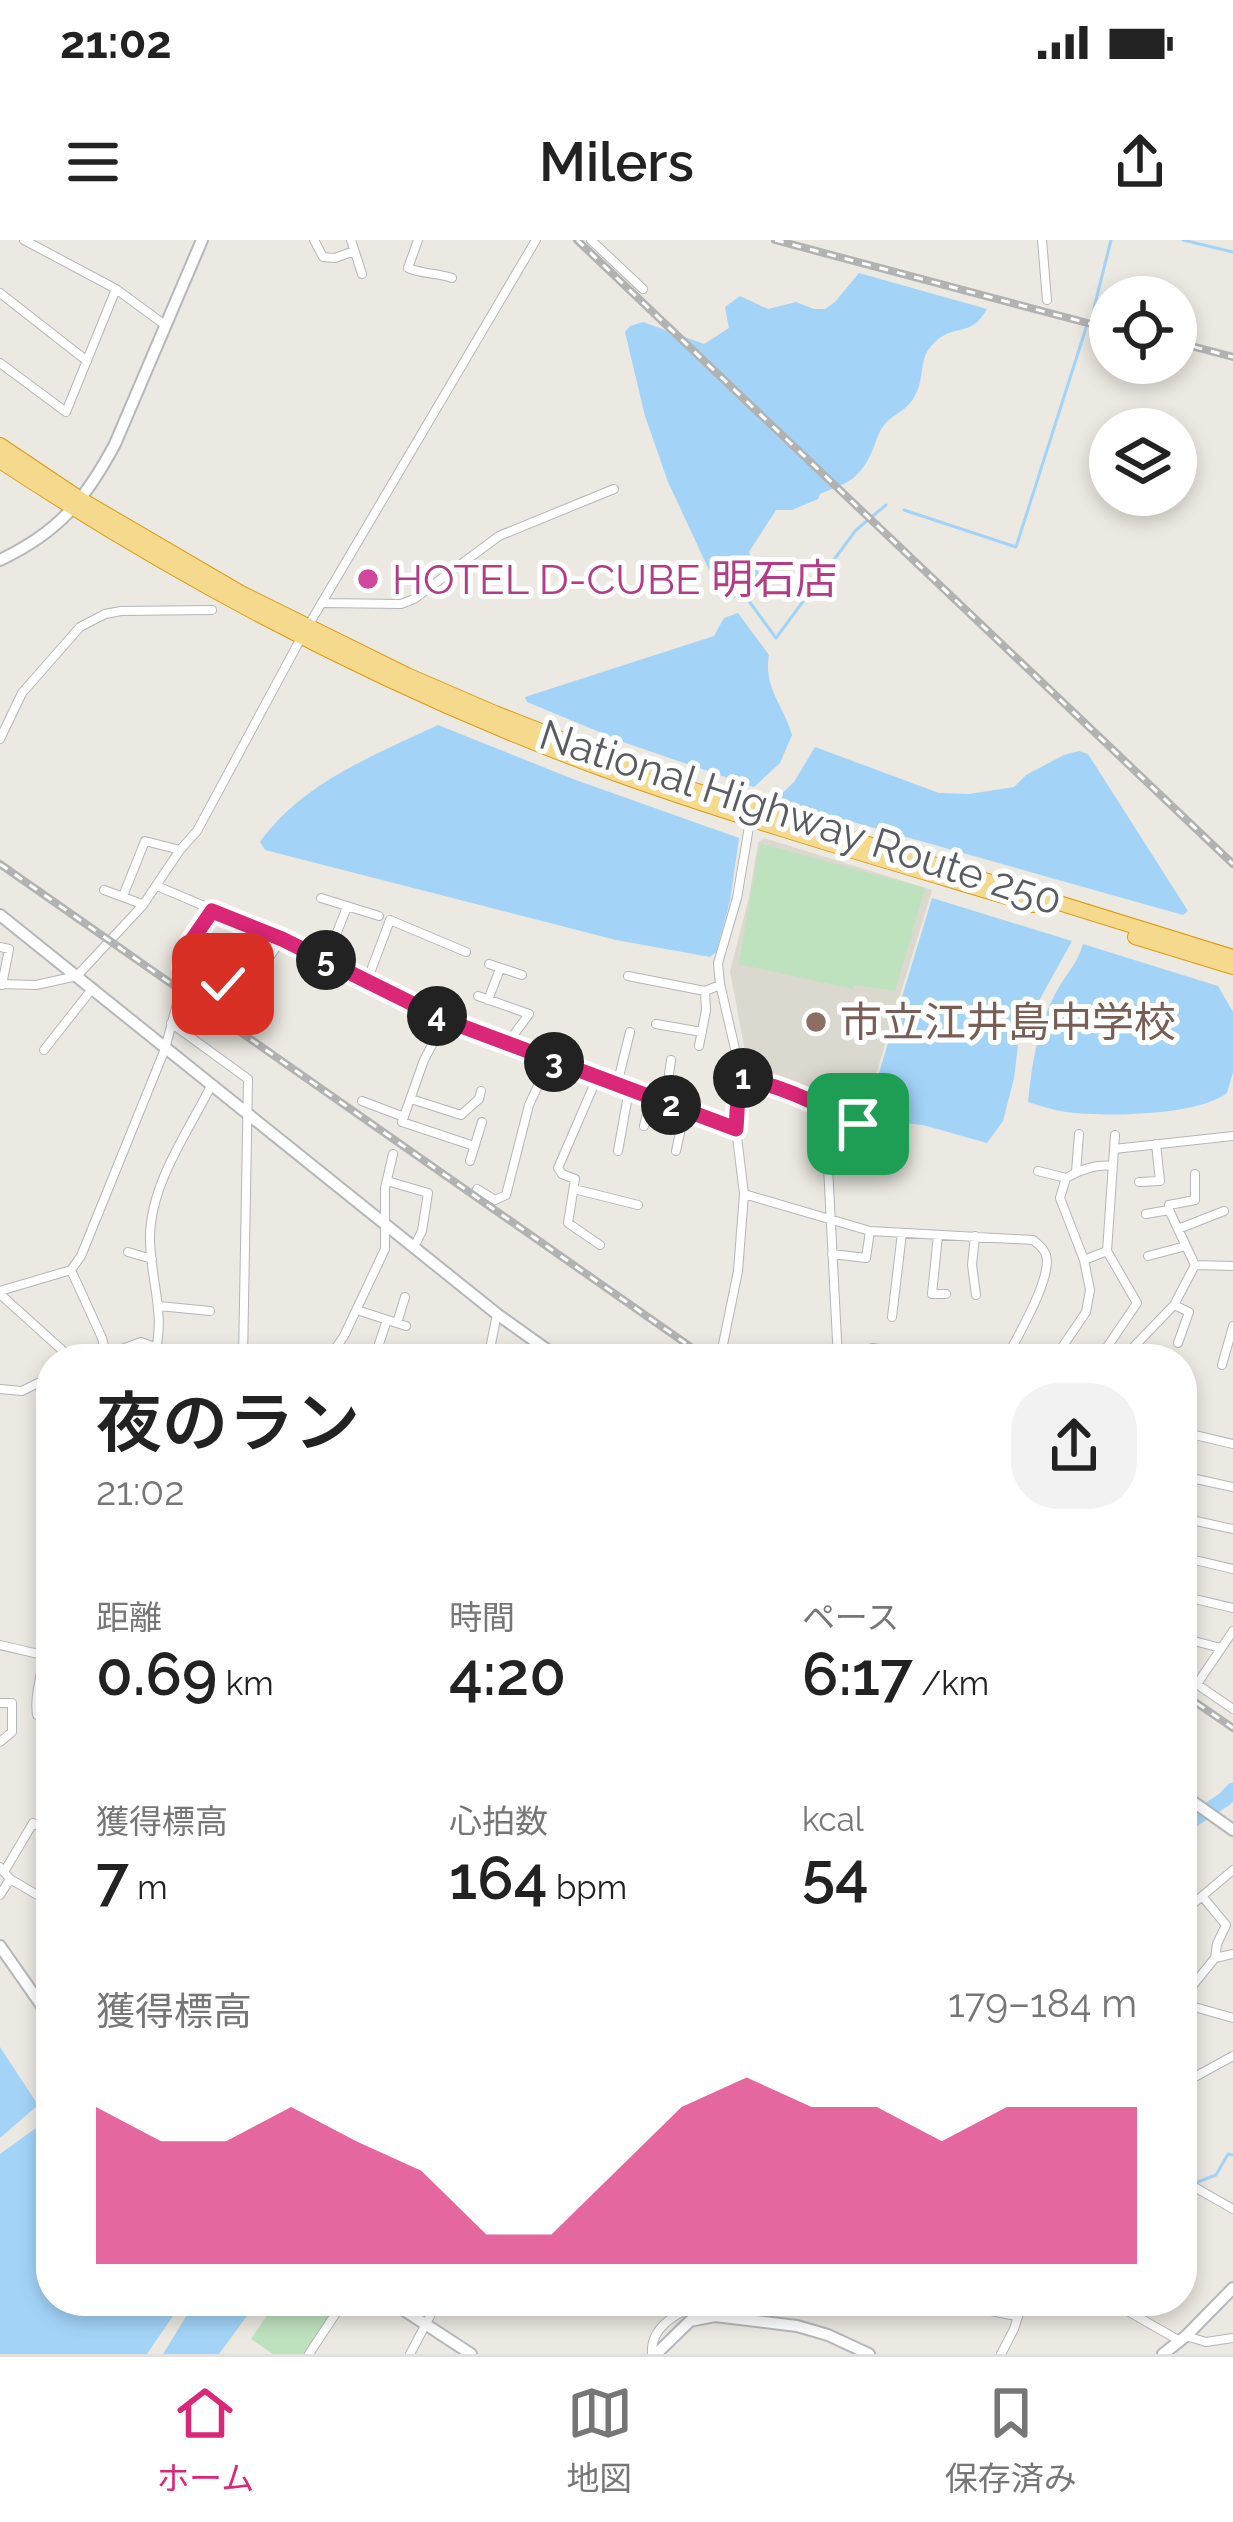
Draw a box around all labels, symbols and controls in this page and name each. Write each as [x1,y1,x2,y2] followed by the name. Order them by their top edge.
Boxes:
[60,16,172,69] text: 21:02
[60,129,126,195] icon: menu
[1107,129,1173,195] icon: share
[539,130,694,194] text: Milers
[1089,276,1197,516] map controls
[1089,276,1197,384] button: locate
[1089,408,1197,516] button: layers
[392,555,837,604] place label: HOTEL D-CUBE 明石店
[355,566,381,592] marker: HOTEL D-CUBE 明石店
[534,710,1068,925] street label: National Highway Route 250
[296,930,356,990] pin: 5
[172,933,274,1035] pin
[317,940,335,979] text: 5
[190,951,256,1017] icon: check
[407,986,467,1046] pin: 4
[428,996,446,1035] text: 4
[840,998,1176,1047] place label: 市立江井島中学校
[803,1009,829,1035] marker: 市立江井島中学校
[524,1032,584,1092] pin: 3
[545,1042,563,1081] text: 3
[713,1048,773,1108] pin: 1
[735,1058,751,1097] text: 1
[807,1073,909,1175] pin
[641,1075,701,1135] pin: 2
[662,1085,680,1124] text: 2
[825,1091,891,1157] icon: arrive
[1011,1383,1137,1509] button: share
[96,1384,360,1461] text: 夜のラン
[96,1468,185,1514] text: 21:02
[96,1598,162,1637] text: 距離
[449,1598,515,1637] text: 時間
[802,1598,899,1637] text: ペース
[96,1639,217,1709] text: 0.69
[449,1639,566,1709] text: 4:20
[802,1639,913,1709] text: 6:17
[217,1664,274,1703] text: km
[913,1664,989,1703] text: /km
[802,1800,864,1839] text: kcal
[96,1802,228,1841] text: 獲得標高
[449,1802,548,1841] text: 心拍数
[802,1839,869,1909] text: 54
[96,1843,129,1913] text: 7
[449,1843,548,1913] text: 164
[129,1868,168,1907] text: m
[548,1868,627,1907] text: bpm
[948,1980,1137,2026] text: 179–184 m
[96,1988,252,2034] text: 獲得標高
[156,2380,254,2500] tab: ホーム
[567,2380,633,2500] tab: 地図
[945,2380,1077,2500] tab: 保存済み

